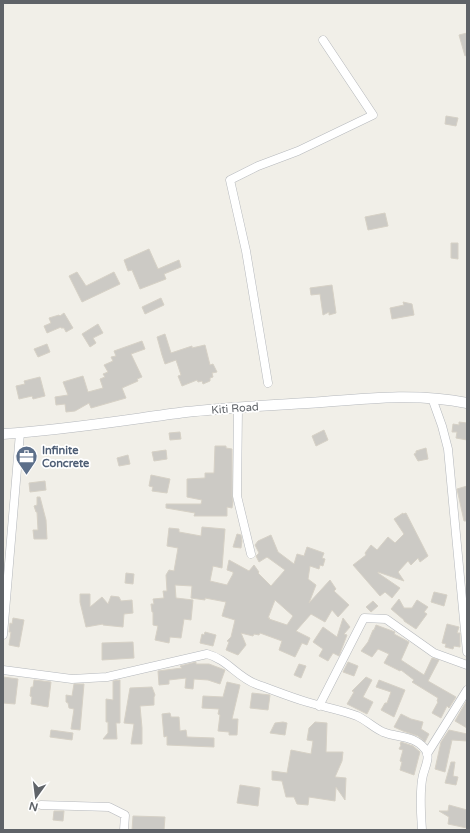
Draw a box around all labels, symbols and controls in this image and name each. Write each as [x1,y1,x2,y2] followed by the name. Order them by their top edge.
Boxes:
[211,400,259,417] street label: Kiti Road
[13,443,39,476] office icon: Infinite Concrete
[42,444,90,470] place label: Infinite Concrete
[16,777,56,817] north arrow
[28,799,40,814] text: N

